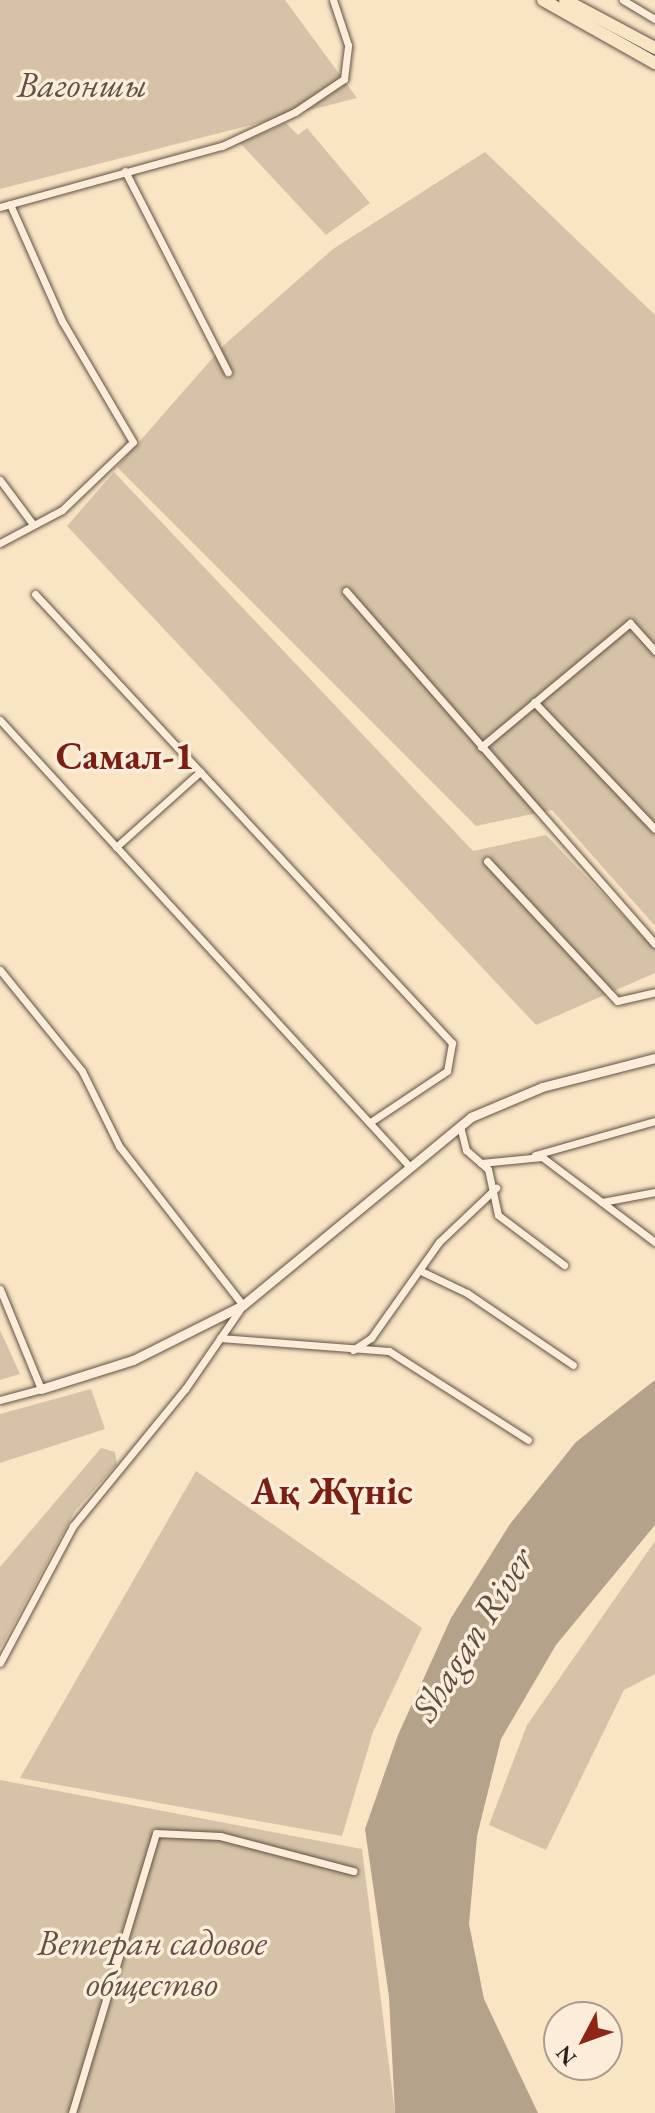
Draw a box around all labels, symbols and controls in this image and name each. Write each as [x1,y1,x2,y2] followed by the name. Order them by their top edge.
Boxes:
[17,63,147,107] park label: Вагоншы
[56,733,194,779] district label: Самал-1
[251,1468,413,1514] district label: Ақ Жүніс
[401,1539,543,1729] water label: Shagan River
[37,1920,267,2005] park label: Ветеран садовое общество
[543,2001,623,2081] north arrow
[549,2040,583,2072] text: N

